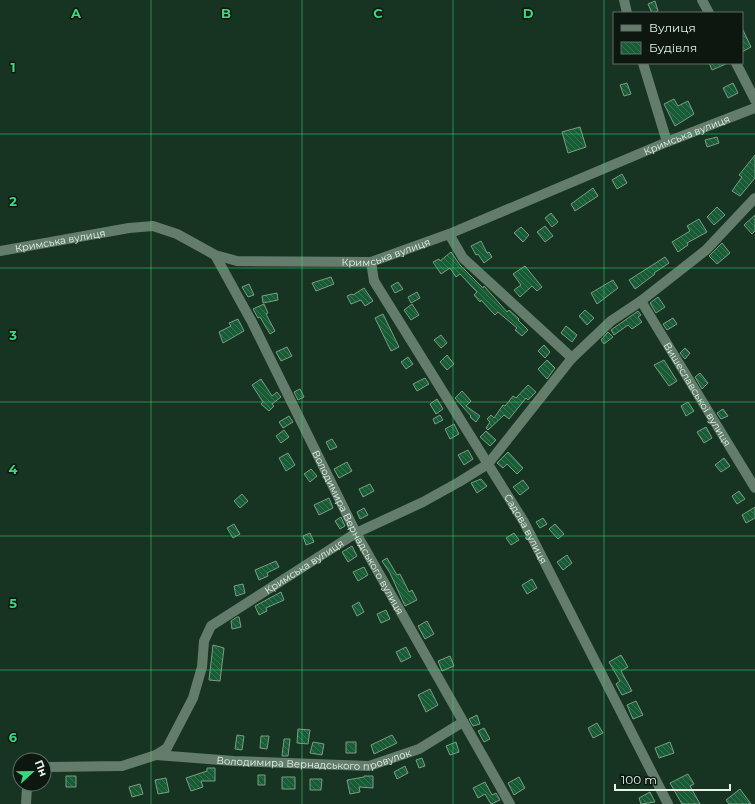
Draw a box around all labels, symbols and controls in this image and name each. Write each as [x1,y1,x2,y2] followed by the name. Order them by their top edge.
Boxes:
[70,5,82,21] text: A
[221,5,231,21] text: B
[373,5,383,21] text: C
[523,5,534,21] text: D
[613,12,743,64] legend
[649,20,696,35] text: Вулиця
[649,40,697,55] text: Будівля
[10,59,16,75] text: 1
[641,112,732,158] street label: Кримська вулиця
[9,193,17,209] text: 2
[14,226,106,255] street label: Кримська вулиця
[341,235,432,268] street label: Кримська вулиця
[8,327,17,343] text: 3
[661,340,734,449] street label: Вишеславської вулиця
[310,448,407,616] street label: Володимира Вернадського вулиця
[9,461,18,477] text: 4
[502,491,551,566] street label: Садова вулиця
[262,536,346,597] street label: Кримська вулиця
[9,595,17,611] text: 5
[9,729,18,745] text: 6
[216,746,413,773] street label: Володимира Вернадського провулок
[12,752,52,792] north arrow
[32,758,51,779] text: Пн
[615,766,730,792] scale bar
[621,772,657,787] text: 100 m

